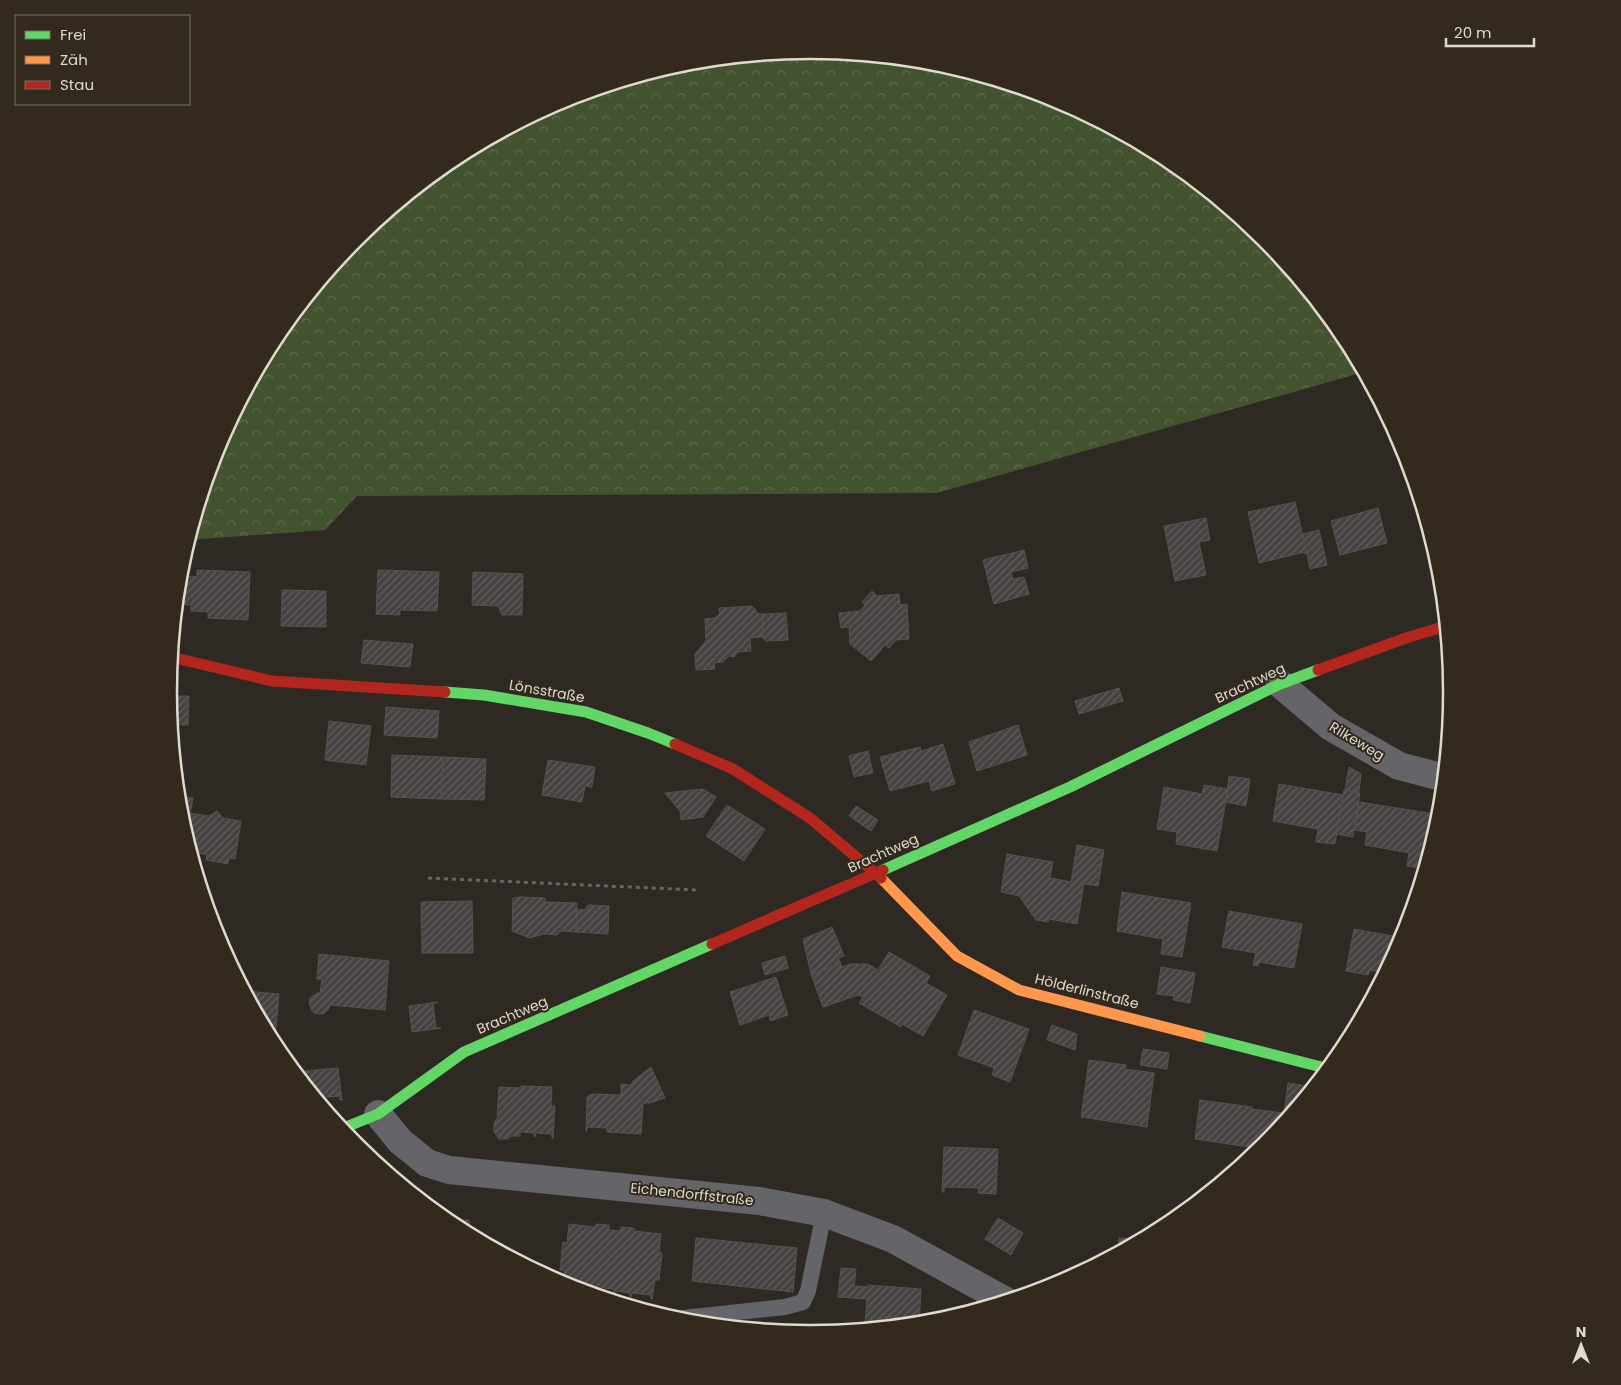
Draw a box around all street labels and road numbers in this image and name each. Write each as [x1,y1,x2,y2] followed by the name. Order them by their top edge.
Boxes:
[1212,658,1288,708] street label: Brachtweg
[508,675,587,708] street label: Lönsstraße
[1326,717,1388,765] street label: Rilkeweg
[844,829,922,877] street label: Brachtweg
[1033,968,1141,1014] street label: Hölderlinstraße
[473,991,551,1039] street label: Brachtweg
[629,1178,755,1210] street label: Eichendorffstraße

